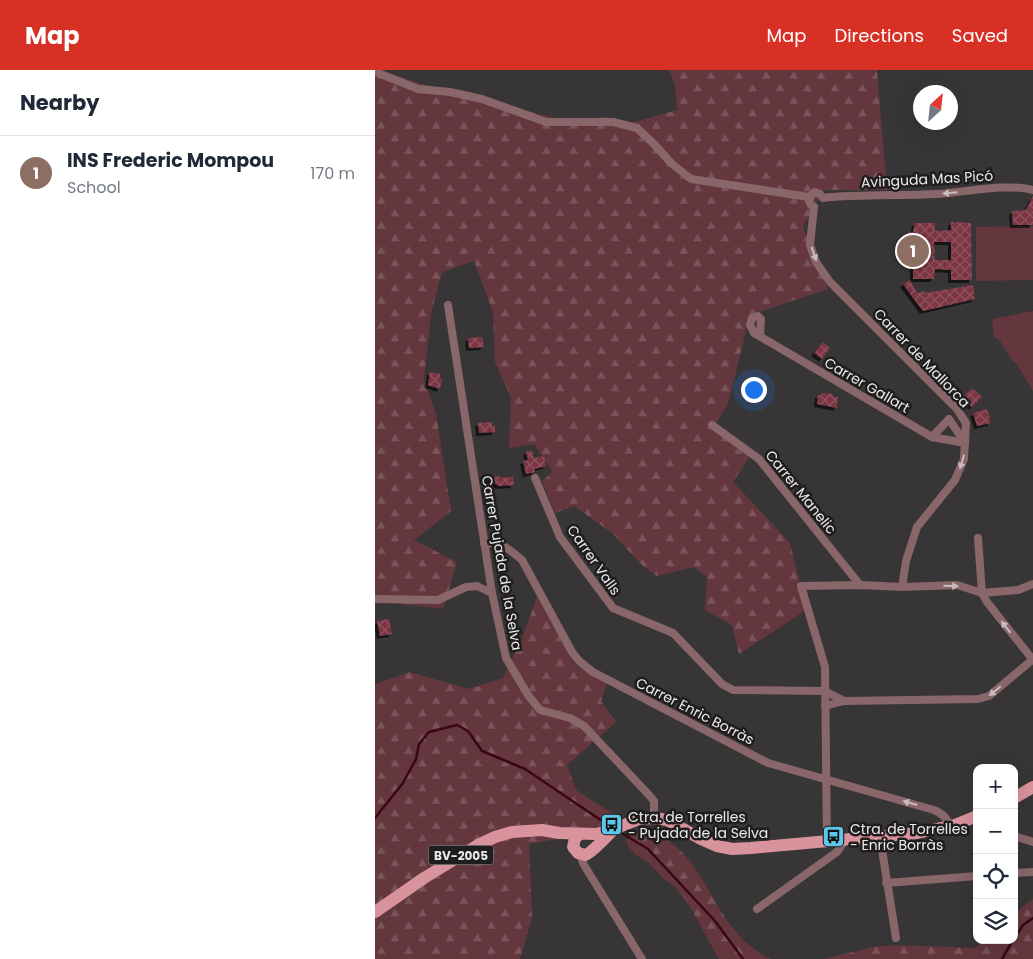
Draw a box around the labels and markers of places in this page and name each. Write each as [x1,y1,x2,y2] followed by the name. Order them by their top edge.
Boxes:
[897,232,929,270] pin: 1
[628,807,768,843] place label: Ctra. de Torrelles - Pujada de la Selva
[600,813,624,837] bus stop icon: Ctra. de Torrelles - Pujada de la Selva
[850,819,968,855] place label: Ctra. de Torrelles - Enric Borràs
[822,825,846,849] bus stop icon: Ctra. de Torrelles - Enric Borràs

